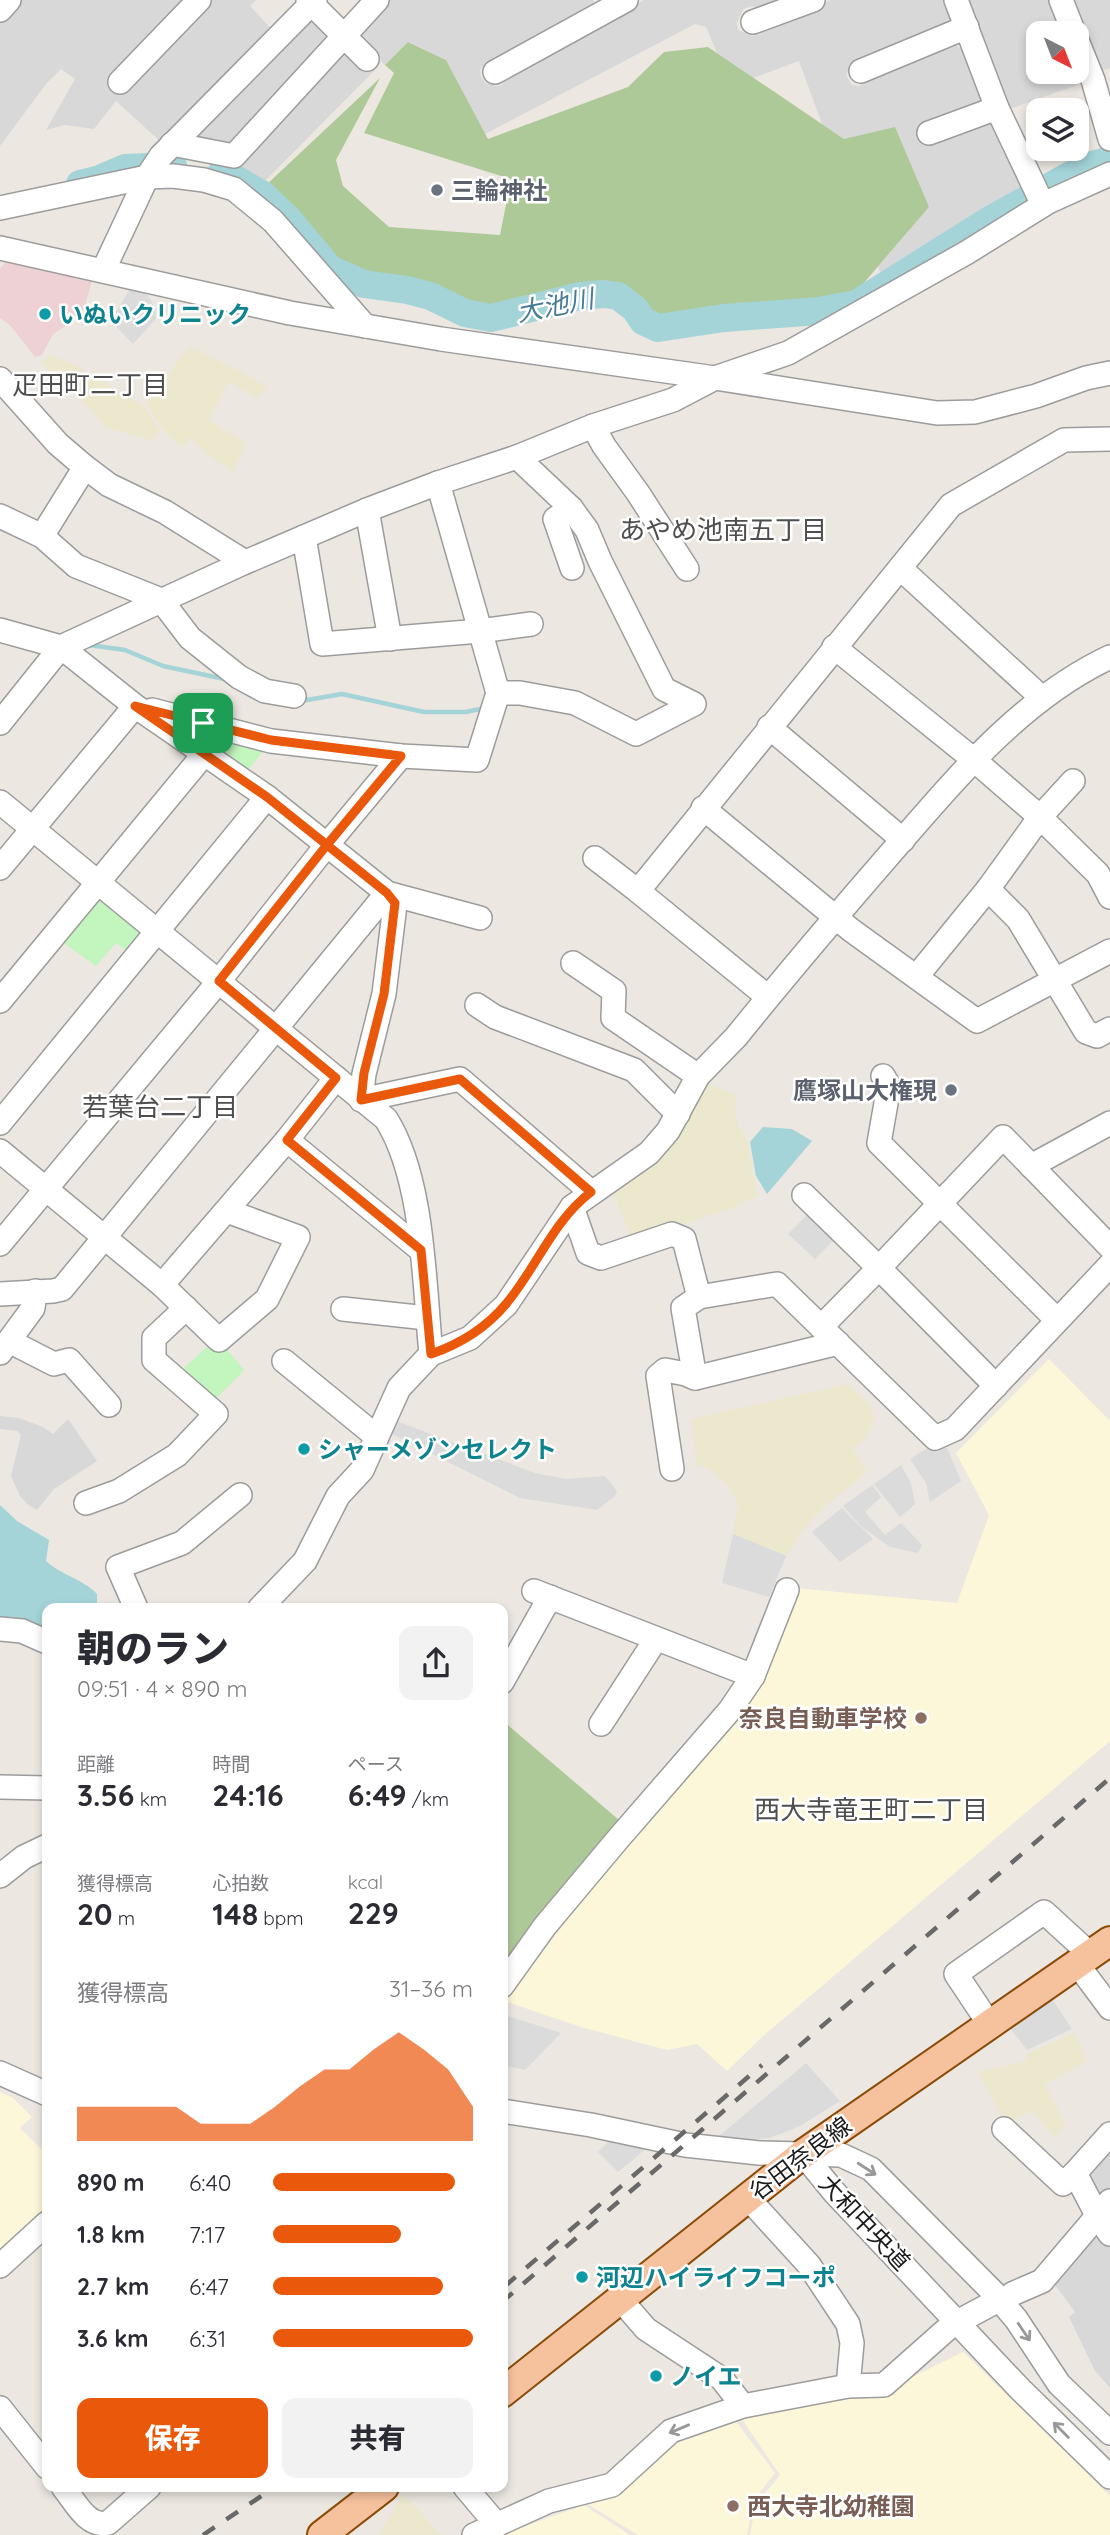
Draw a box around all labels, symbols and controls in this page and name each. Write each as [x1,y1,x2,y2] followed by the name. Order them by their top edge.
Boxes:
[1026,21,1088,84] north arrow
[1026,21,1089,161] map controls
[1026,98,1089,161] button: layers
[451,175,547,205] place label: 三輪神社
[429,182,445,198] marker: 三輪神社
[514,281,599,329] water label: 大池川
[59,299,251,329] place label: いぬいクリニック
[37,306,53,322] marker: いぬいクリニック
[12,368,168,401] district label: 疋田町二丁目
[619,513,827,546] district label: あやめ池南五丁目
[173,693,233,753] pin
[184,704,222,742] icon: arrive
[793,1075,937,1105] place label: 鷹塚山大権現
[943,1082,959,1098] marker: 鷹塚山大権現
[82,1090,238,1123] district label: 若葉台二丁目
[318,1434,557,1464] place label: シャーメゾンセレクト
[296,1441,312,1457] marker: シャーメゾンセレクト
[77,1624,229,1672] text: 朝のラン
[399,1626,473,1700] button: share
[77,1674,247,1703] text: 09:51 · 4 × 890 m
[739,1703,907,1733] place label: 奈良自動車学校
[913,1710,929,1726] marker: 奈良自動車学校
[77,1752,115,1776] text: 距離
[212,1752,250,1776] text: 時間
[348,1752,404,1776] text: ペース
[77,1776,134,1814] text: 3.56
[212,1776,284,1814] text: 24:16
[348,1776,407,1814] text: 6:49
[134,1787,167,1811] text: km
[407,1787,449,1811] text: /km
[754,1793,988,1826] district label: 西大寺竜王町二丁目
[348,1870,383,1894] text: kcal
[77,1871,153,1895] text: 獲得標高
[212,1871,269,1895] text: 心拍数
[348,1894,399,1932] text: 229
[77,1895,113,1933] text: 20
[212,1895,258,1933] text: 148
[113,1906,135,1930] text: m
[258,1906,304,1930] text: bpm
[389,1974,473,2003] text: 31–36 m
[77,1978,169,2007] text: 獲得標高
[743,2110,857,2206] street label: 谷田奈良線
[857,2161,876,2176] one-way arrow
[77,2168,144,2197] text: 890 m
[189,2168,231,2197] text: 6:40
[813,2168,917,2276] street label: 大和中央道
[77,2220,145,2249] text: 1.8 km
[189,2220,225,2249] text: 7:17
[596,2262,836,2292] place label: 河辺ハイライフコーポ
[574,2269,590,2285] marker: 河辺ハイライフコーポ
[77,2272,149,2301] text: 2.7 km
[189,2272,229,2301] text: 6:47
[1017,2322,1032,2341] one-way arrow
[77,2324,149,2353] text: 3.6 km
[189,2324,226,2353] text: 6:31
[670,2361,742,2391] place label: ノイエ
[648,2368,664,2384] marker: ノイエ
[77,2398,268,2478] button: 保存
[282,2398,473,2478] button: 共有
[1053,2421,1070,2438] one-way arrow
[669,2423,690,2436] one-way arrow
[747,2491,915,2521] place label: 西大寺北幼稚園
[725,2498,741,2514] marker: 西大寺北幼稚園

